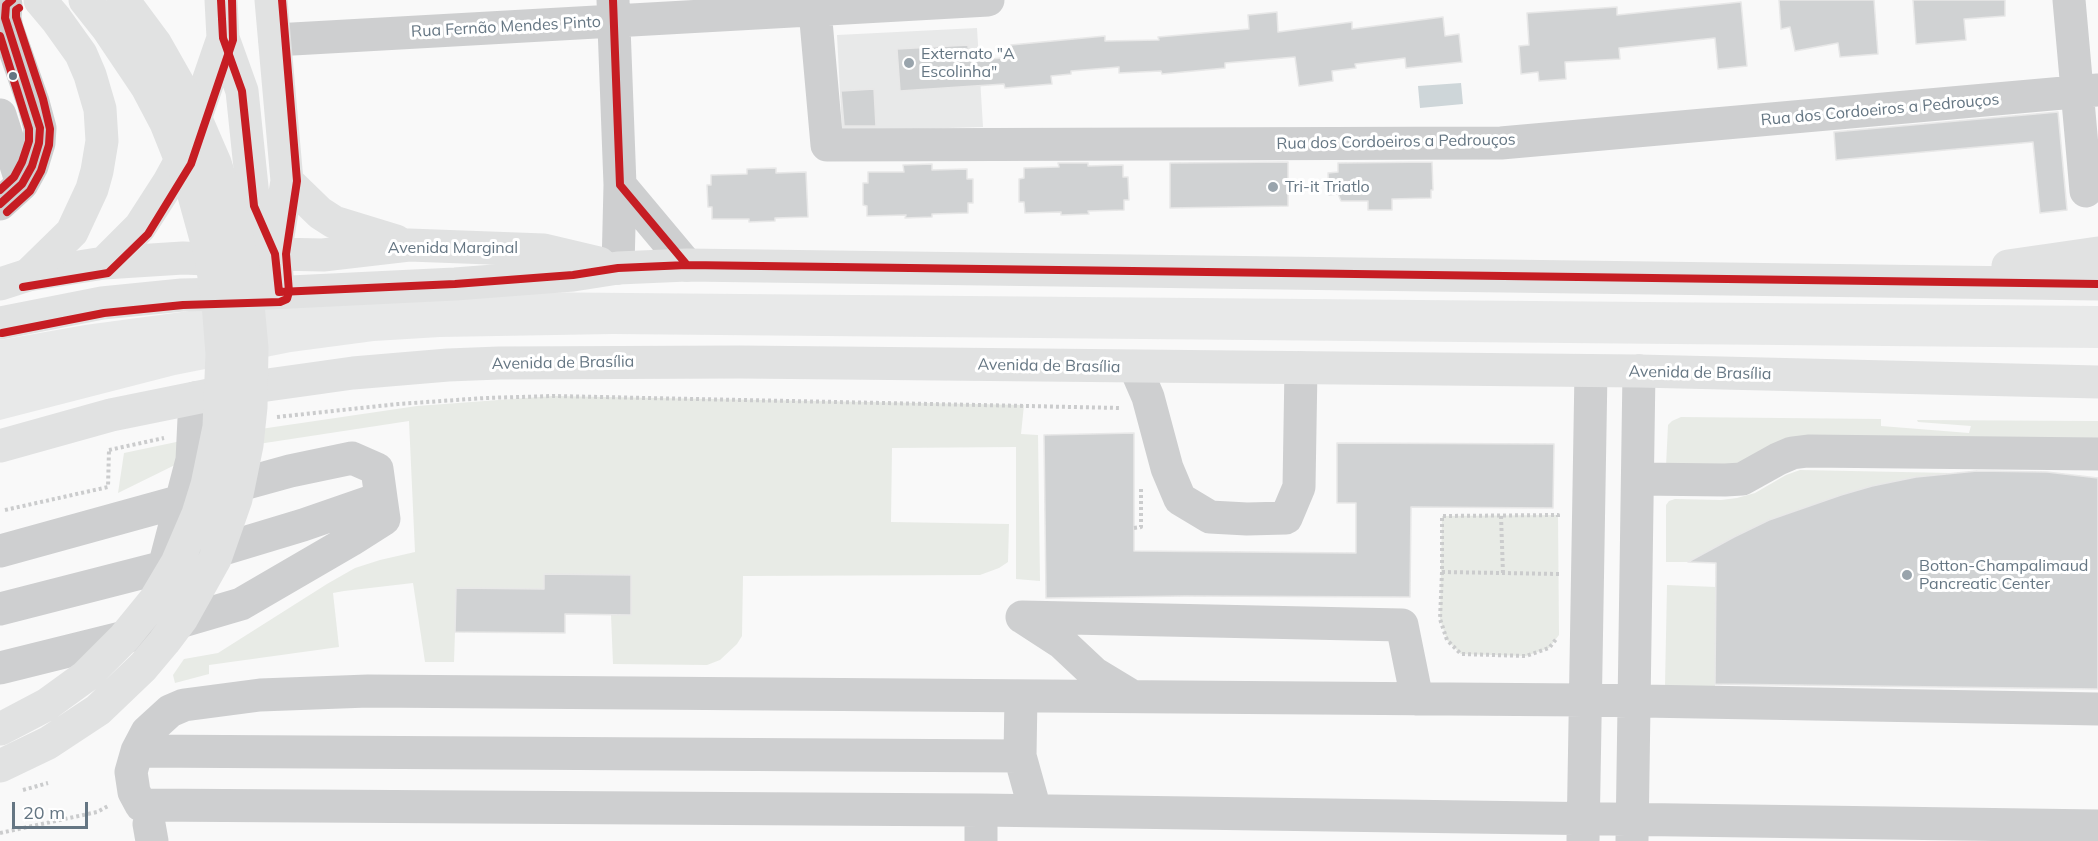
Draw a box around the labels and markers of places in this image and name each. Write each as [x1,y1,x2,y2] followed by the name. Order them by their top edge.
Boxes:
[921,44,1015,82] place label: Externato "A Escolinha"
[902,56,916,70] marker: Externato "A Escolinha"
[7,70,19,82] unlabelled marker
[1285,177,1370,197] place label: Tri-it Triatlo
[1266,180,1280,194] marker: Tri-it Triatlo
[1919,556,2088,594] place label: Botton-Champalimaud Pancreatic Center
[1900,568,1914,582] marker: Botton-Champalimaud Pancreatic Center

